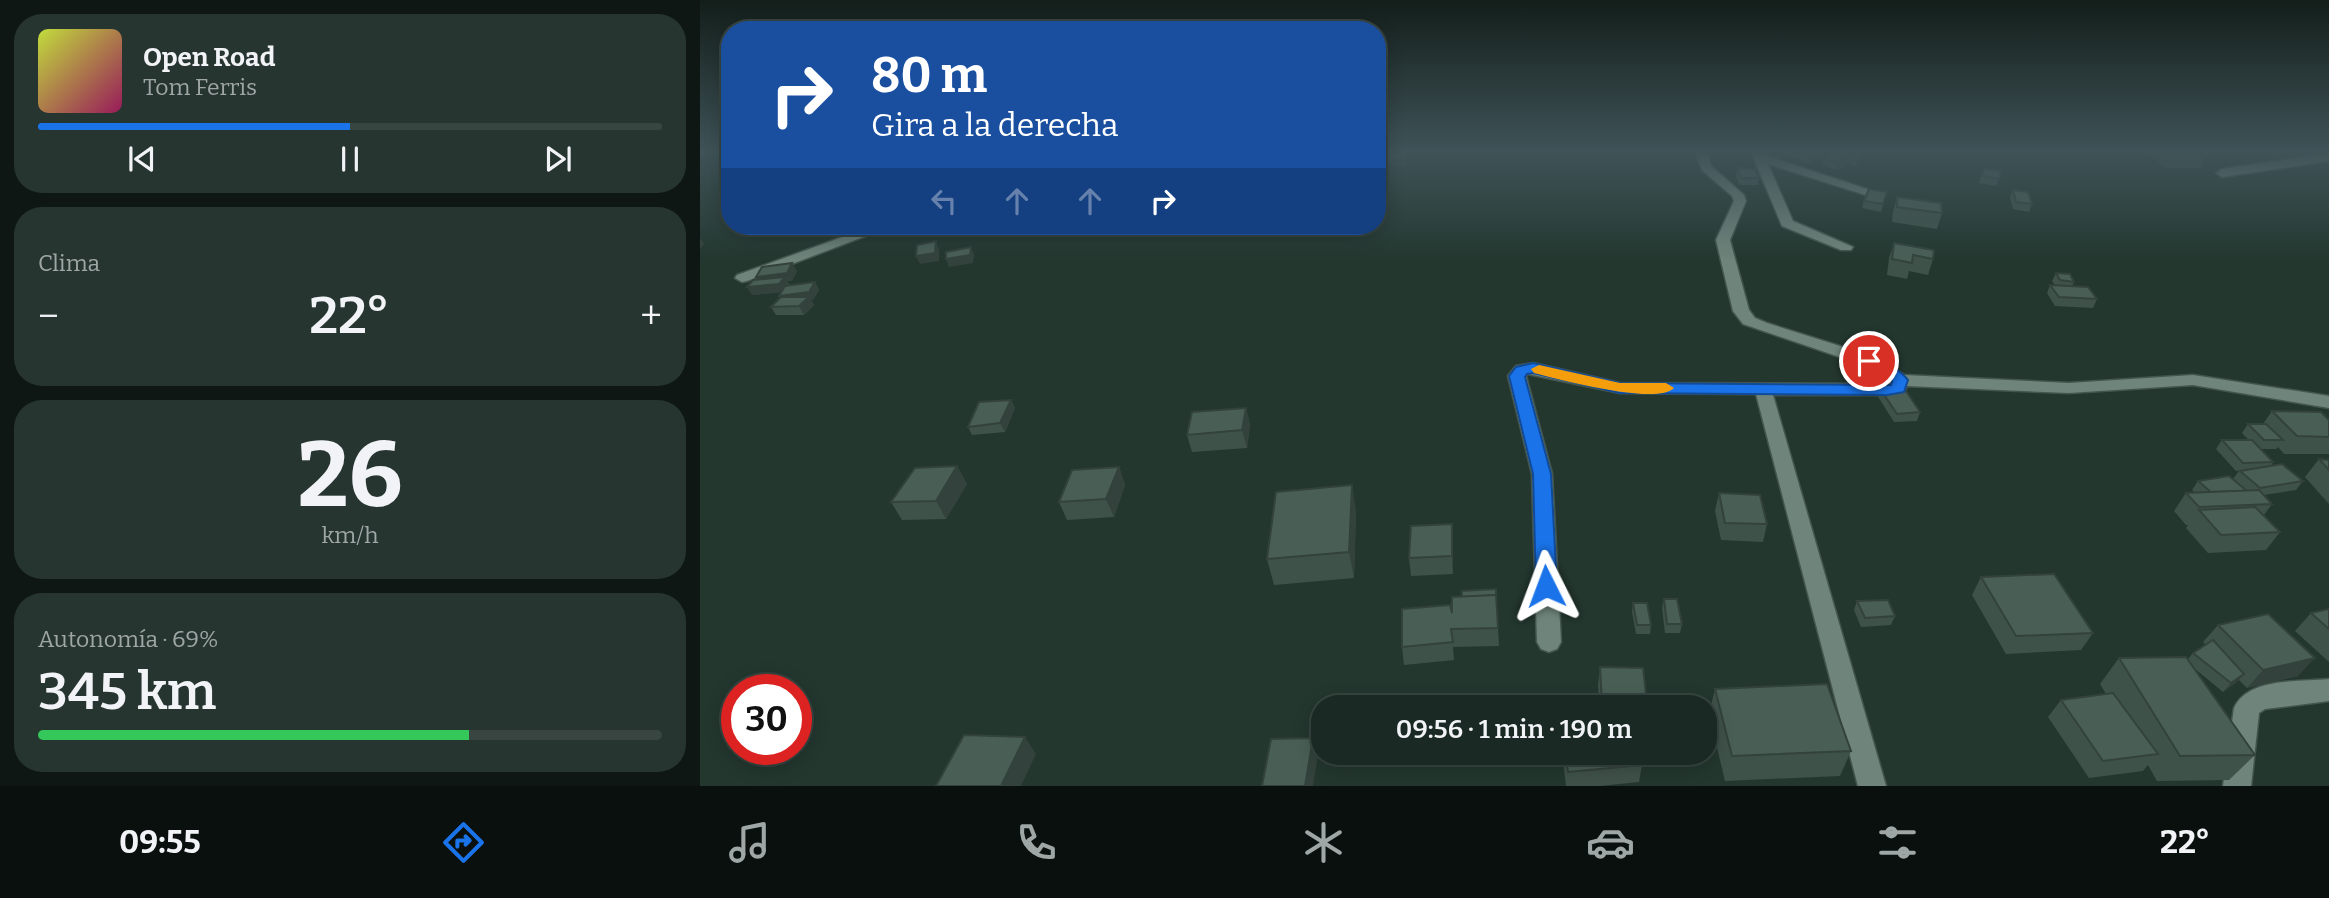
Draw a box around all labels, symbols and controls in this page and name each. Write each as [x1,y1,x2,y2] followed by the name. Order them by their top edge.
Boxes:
[143,42,275,73] text: Open Road
[871,46,987,105] text: 80 m
[756,49,847,140] icon: right
[143,73,257,101] text: Tom Ferris
[871,106,1118,144] text: Gira a la derecha
[123,140,161,178] icon: previous
[331,140,369,178] icon: pause
[539,140,577,178] icon: next
[925,182,963,220] icon: left
[998,182,1036,220] icon: ahead
[1071,182,1109,220] icon: ahead
[1144,182,1182,220] icon: right
[38,249,100,277] text: Clima
[309,284,390,347] text: 22°
[38,293,59,339] text: −
[640,293,662,339] text: +
[1839,331,1899,391] pin
[1850,342,1888,380] icon: arrive
[297,421,403,530] text: 26
[322,521,378,549] text: km/h
[1509,549,1583,623] position arrow
[38,625,218,653] text: Autonomía · 69%
[38,660,216,723] text: 345 km
[721,674,812,765] speed limit sign: 30
[1396,714,1632,745] text: 09:56 · 1 min · 190 m
[439,818,488,867] icon: directions
[725,818,774,867] icon: music
[1012,818,1061,867] icon: phone
[1299,818,1348,867] icon: climate
[1586,818,1635,867] icon: car
[1873,818,1922,867] icon: filters
[119,823,201,861] text: 09:55
[2160,823,2210,861] text: 22°

